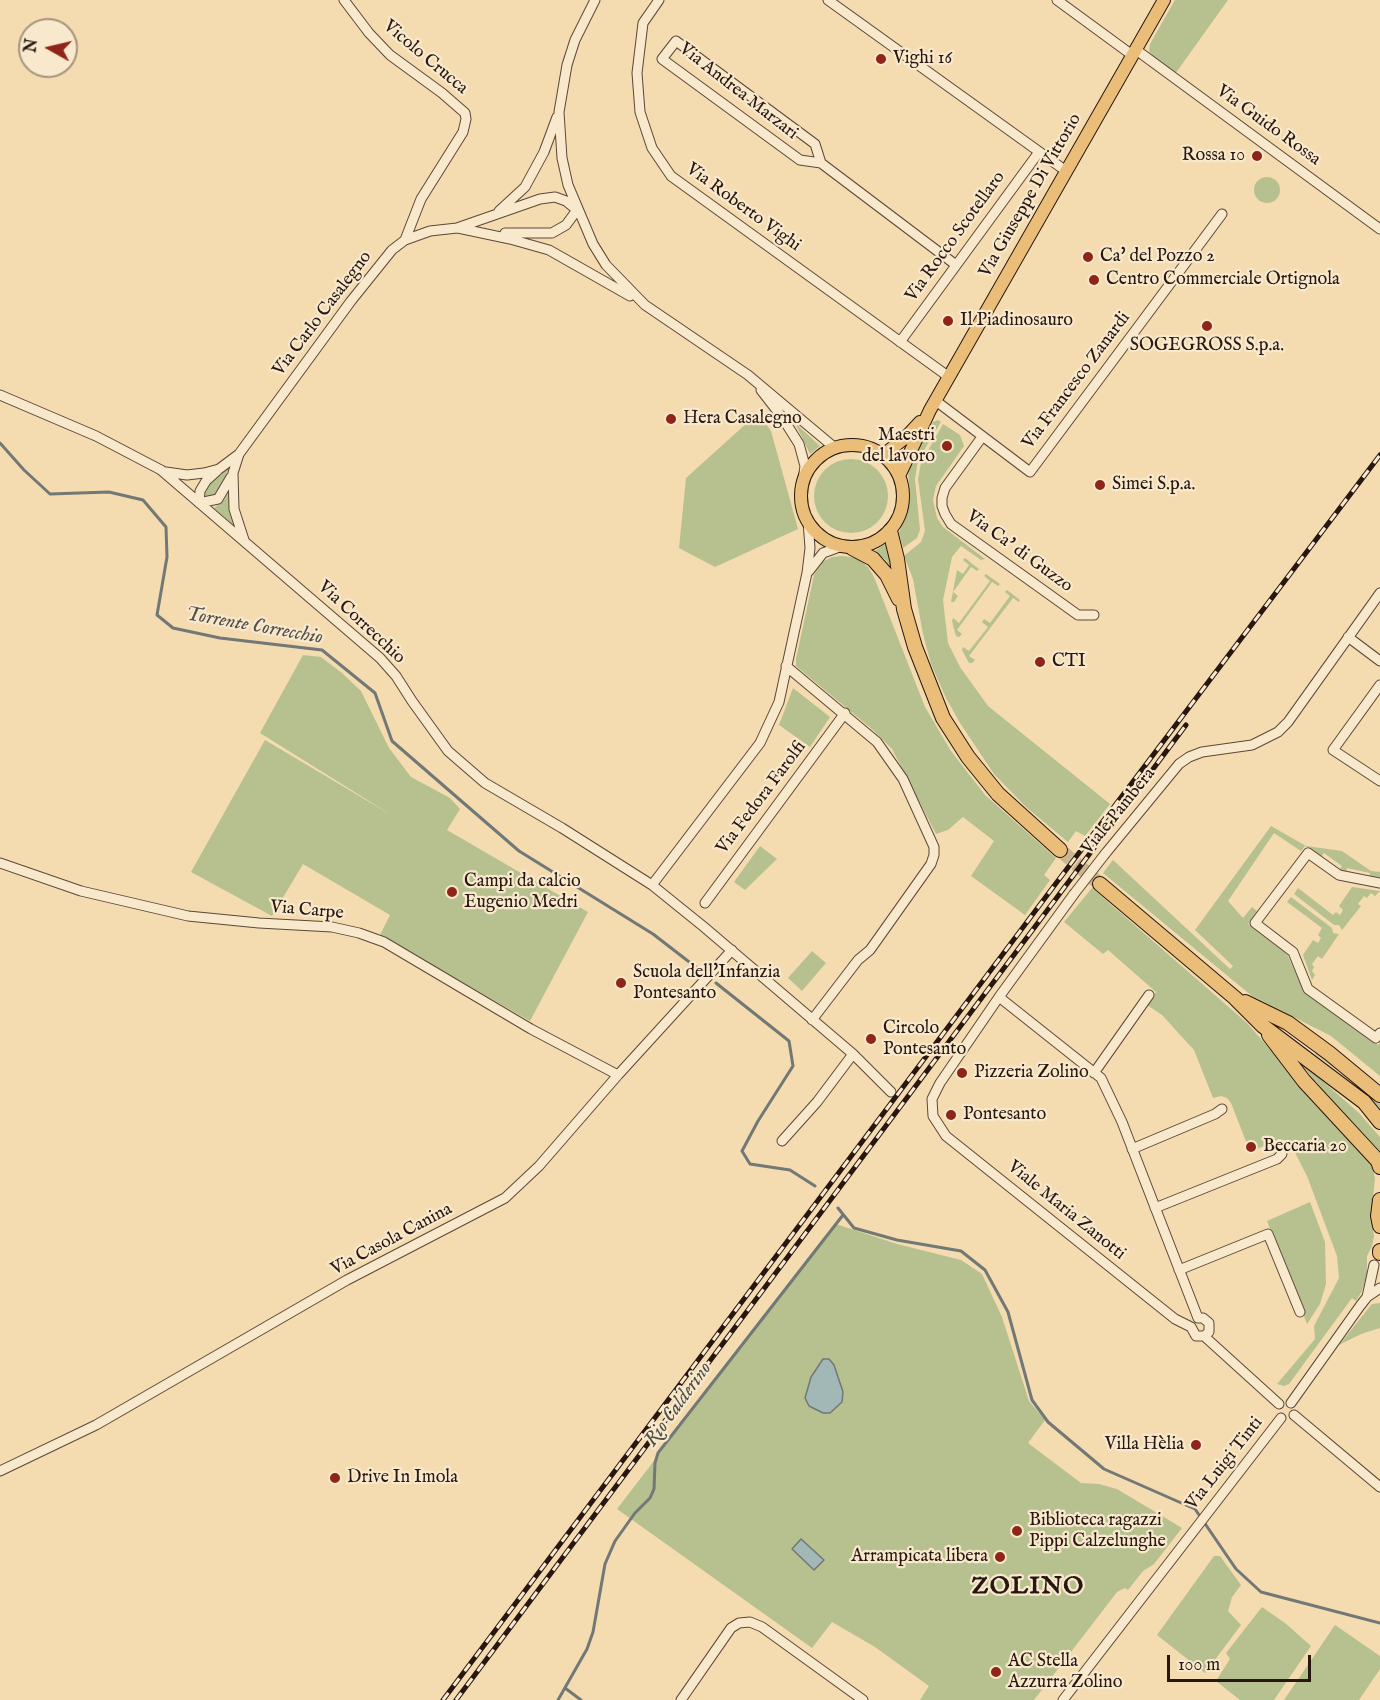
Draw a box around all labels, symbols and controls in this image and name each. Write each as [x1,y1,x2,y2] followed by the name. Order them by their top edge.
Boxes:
[378,16,472,100] street label: Vicolo Crucca
[18,18,78,78] north arrow
[21,38,43,54] text: N
[674,39,802,145] street label: Via Andrea Marzari
[893,48,952,70] place label: Vighi 16
[874,52,888,66] marker: Vighi 16
[1212,81,1324,171] street label: Via Guido Rossa
[975,110,1087,282] street label: Via Giuseppe Di Vittorio
[1182,145,1245,167] place label: Rossa 10
[1250,149,1264,163] marker: Rossa 10
[681,159,805,257] street label: Via Roberto Vighi
[901,168,1011,306] street label: Via Rocco Scotellaro
[1100,246,1215,268] place label: Ca' del Pozzo 2
[269,247,377,381] street label: Via Carlo Casalegno
[1081,250,1095,264] marker: Ca' del Pozzo 2
[1106,269,1340,291] place label: Centro Commerciale Ortignola
[1087,273,1101,287] marker: Centro Commerciale Ortignola
[1018,308,1136,454] street label: Via Francesco Zanardi
[960,310,1073,332] place label: Il Piadinosauro
[941,314,955,328] marker: Il Piadinosauro
[1200,319,1214,333] marker: SOGEGROSS S.p.a.
[1130,335,1284,357] place label: SOGEGROSS S.p.a.
[683,408,802,430] place label: Hera Casalegno
[664,412,678,426] marker: Hera Casalegno
[862,425,935,468] place label: Maestri del lavoro
[940,439,954,453] marker: Maestri del lavoro
[1112,474,1195,496] place label: Simei S.p.a.
[1093,478,1107,492] marker: Simei S.p.a.
[962,506,1076,598] street label: Via Ca' di Guzzo
[313,577,409,669] street label: Via Correcchio
[184,603,324,651] water label: Torrente Correcchio
[1052,651,1086,673] place label: CTI
[1033,655,1047,669] marker: CTI
[712,737,812,859] street label: Via Fedora Farolfi
[1077,764,1161,860] street label: Viale Pambera
[464,871,581,914] place label: Campi da calcio Eugenio Medri
[445,885,459,899] marker: Campi da calcio Eugenio Medri
[269,897,345,925] street label: Via Carpe
[633,962,780,1004] place label: Scuola dell'Infanzia Pontesanto
[614,976,628,990] marker: Scuola dell'Infanzia Pontesanto
[883,1018,966,1060] place label: Circolo Pontesanto
[864,1032,878,1046] marker: Circolo Pontesanto
[974,1062,1089,1084] place label: Pizzeria Zolino
[955,1066,969,1080] marker: Pizzeria Zolino
[963,1104,1046,1126] place label: Pontesanto
[944,1108,958,1122] marker: Pontesanto
[1263,1136,1347,1158] place label: Beccaria 20
[1244,1140,1258,1154] marker: Beccaria 20
[1002,1157,1130,1265] street label: Viale Maria Zanotti
[328,1199,456,1281] street label: Via Casola Canina
[640,1358,718,1452] water label: Rio Calderino
[1182,1413,1268,1515] street label: Via Luigi Tinti
[1105,1434,1184,1456] place label: Villa Hèlia
[1189,1438,1203,1452] marker: Villa Hèlia
[347,1467,458,1489] place label: Drive In Imola
[328,1471,342,1485] marker: Drive In Imola
[1029,1510,1166,1552] place label: Biblioteca ragazzi Pippi Calzelunghe
[1010,1524,1024,1538] marker: Biblioteca ragazzi Pippi Calzelunghe
[851,1546,988,1568] place label: Arrampicata libera
[993,1550,1007,1564] marker: Arrampicata libera
[971,1574,1085,1602] district label: ZOLINO
[1170,1643,1314,1681] scale bar
[1008,1651,1122,1694] place label: AC Stella Azzurra Zolino
[1178,1654,1220,1677] text: 100 m
[989,1665,1003,1679] marker: AC Stella Azzurra Zolino

